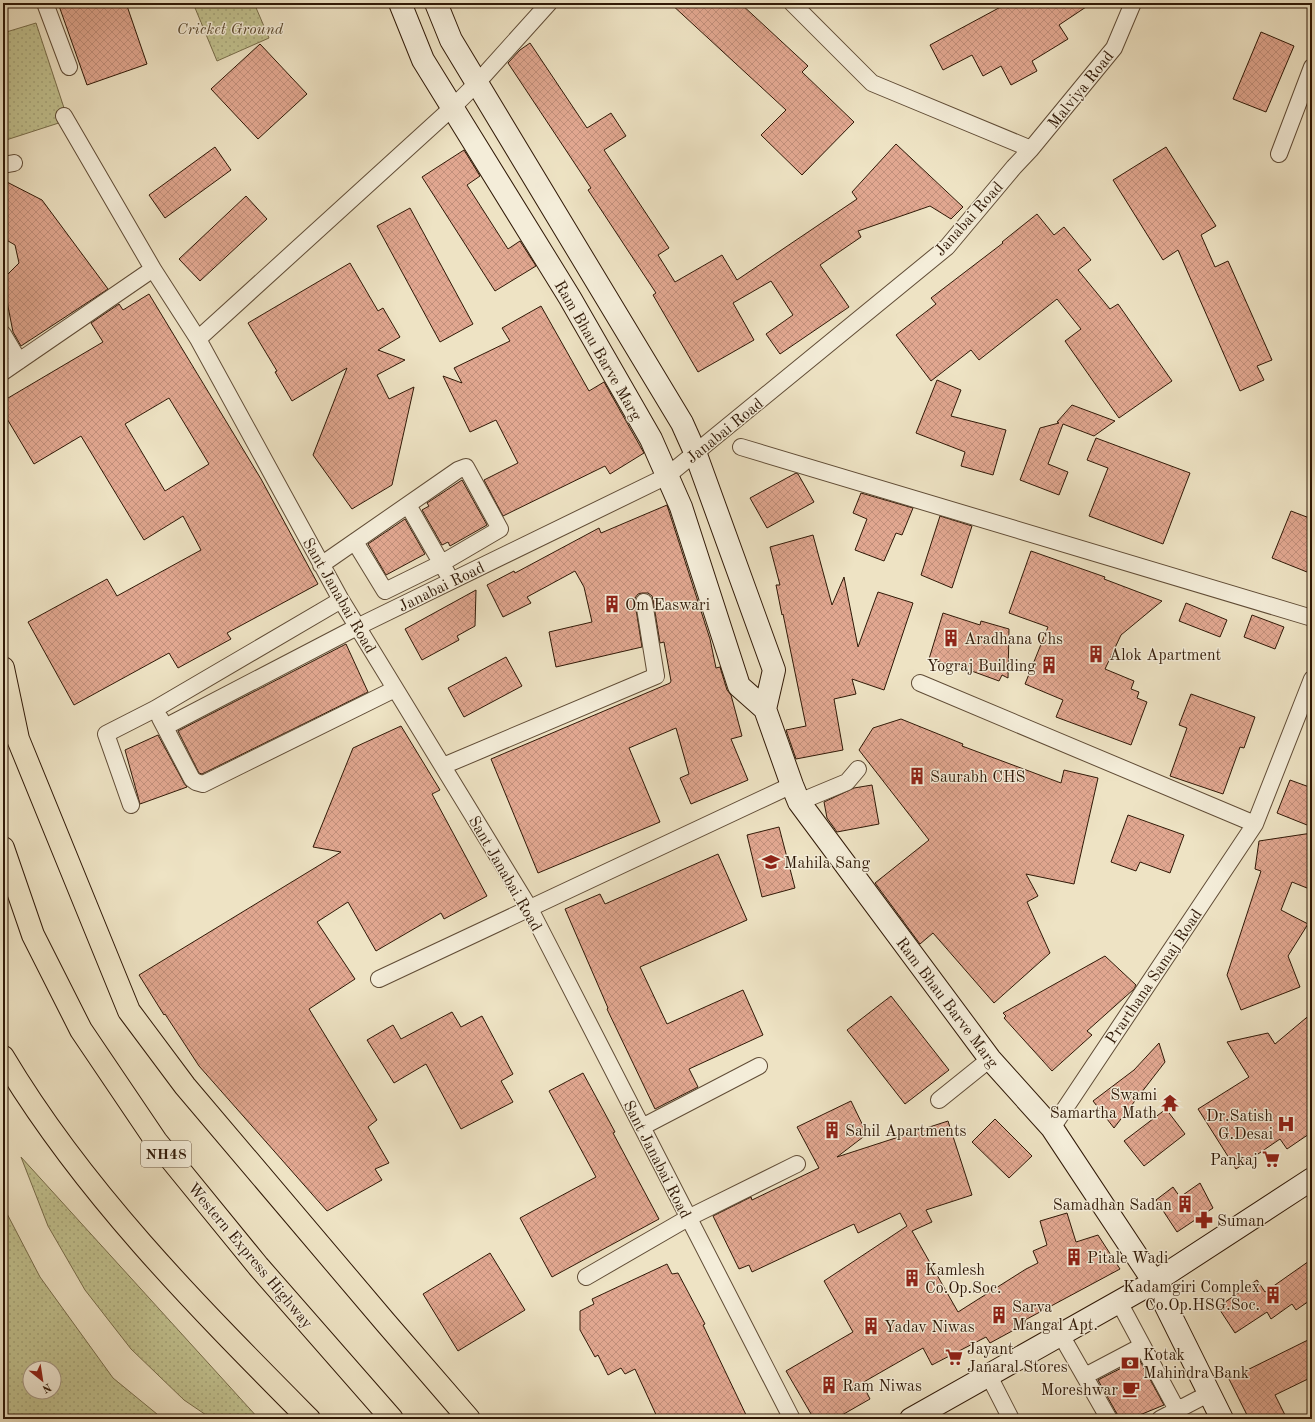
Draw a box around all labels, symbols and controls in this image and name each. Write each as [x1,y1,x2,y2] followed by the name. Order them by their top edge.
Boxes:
[177,22,284,38] park label: Cricket Ground
[1046,49,1117,132] street label: Malviya Road
[932,179,1007,259] street label: Janabai Road
[551,278,644,424] street label: Ram Bhau Barve Marg
[684,396,767,467] street label: Janabai Road
[299,536,378,656] street label: Sant Janabai Road
[396,560,487,616] street label: Janabai Road
[602,594,622,614] building icon: Om Easwari
[625,598,710,614] place label: Om Easwari
[941,628,961,648] building icon: Aradhana Chs
[964,632,1063,648] place label: Aradhana Chs
[1086,644,1106,664] building icon: Alok Apartment
[1109,648,1222,664] place label: Alok Apartment
[1039,655,1059,675] building icon: Yograj Building
[927,659,1036,675] place label: Yograj Building
[907,766,927,786] building icon: Saurabh CHS
[930,770,1026,786] place label: Saurabh CHS
[465,814,544,934] street label: Sant Janabai Road
[761,852,781,872] school or university icon: Mahila Sang
[784,856,871,872] place label: Mahila Sang
[1104,907,1206,1047] street label: Prarthana Samaj Road
[892,935,1001,1072] street label: Ram Bhau Barve Marg
[1050,1088,1157,1122] place label: Swami Samartha Math
[1160,1093,1180,1113] temple icon: Swami Samartha Math
[620,1098,693,1222] street label: Sant Janabai Road
[1206,1109,1273,1143] place label: Dr.Satish G.Desai
[1276,1114,1296,1134] hospital icon: Dr.Satish G.Desai
[822,1120,842,1140] building icon: Sahil Apartments
[845,1124,967,1140] place label: Sahil Apartments
[141,1141,191,1167] road number: NH48
[1261,1149,1281,1169] supermarket icon: Pankaj
[1210,1153,1258,1169] place label: Pankaj
[184,1180,315,1333] street label: Western Express Highway
[1175,1194,1195,1214] building icon: Samadhan Sadan
[1053,1198,1172,1214] place label: Samadhan Sadan
[1194,1210,1214,1230] pharmacy icon: Suman
[1217,1214,1265,1230] place label: Suman
[1064,1247,1084,1267] building icon: Pitale Wadi
[1087,1251,1168,1267] place label: Pitale Wadi
[925,1263,1001,1297] place label: Kamlesh Co.Op.Soc.
[902,1268,922,1288] building icon: Kamlesh Co.Op.Soc.
[1123,1280,1260,1314] place label: Kadamgiri Complex Co.Op.HSG.Soc.
[1263,1285,1283,1305] building icon: Kadamgiri Complex Co.Op.HSG.Soc.
[1012,1300,1098,1334] place label: Sarva Mangal Apt.
[989,1305,1009,1325] building icon: Sarva Mangal Apt.
[861,1316,881,1336] building icon: Yadav Niwas
[884,1320,975,1336] place label: Yadav Niwas
[967,1342,1068,1376] place label: Jayant Janaral Stores
[944,1347,964,1367] supermarket icon: Jayant Janaral Stores
[1143,1348,1249,1382] place label: Kotak Mahindra Bank
[1120,1353,1140,1373] bank icon: Kotak Mahindra Bank
[22,1360,62,1400] north arrow
[819,1375,839,1395] building icon: Ram Niwas
[842,1379,922,1395] place label: Ram Niwas
[1121,1379,1141,1399] cafe icon: Moreshwar
[39,1380,53,1395] text: N
[1041,1383,1118,1399] place label: Moreshwar

